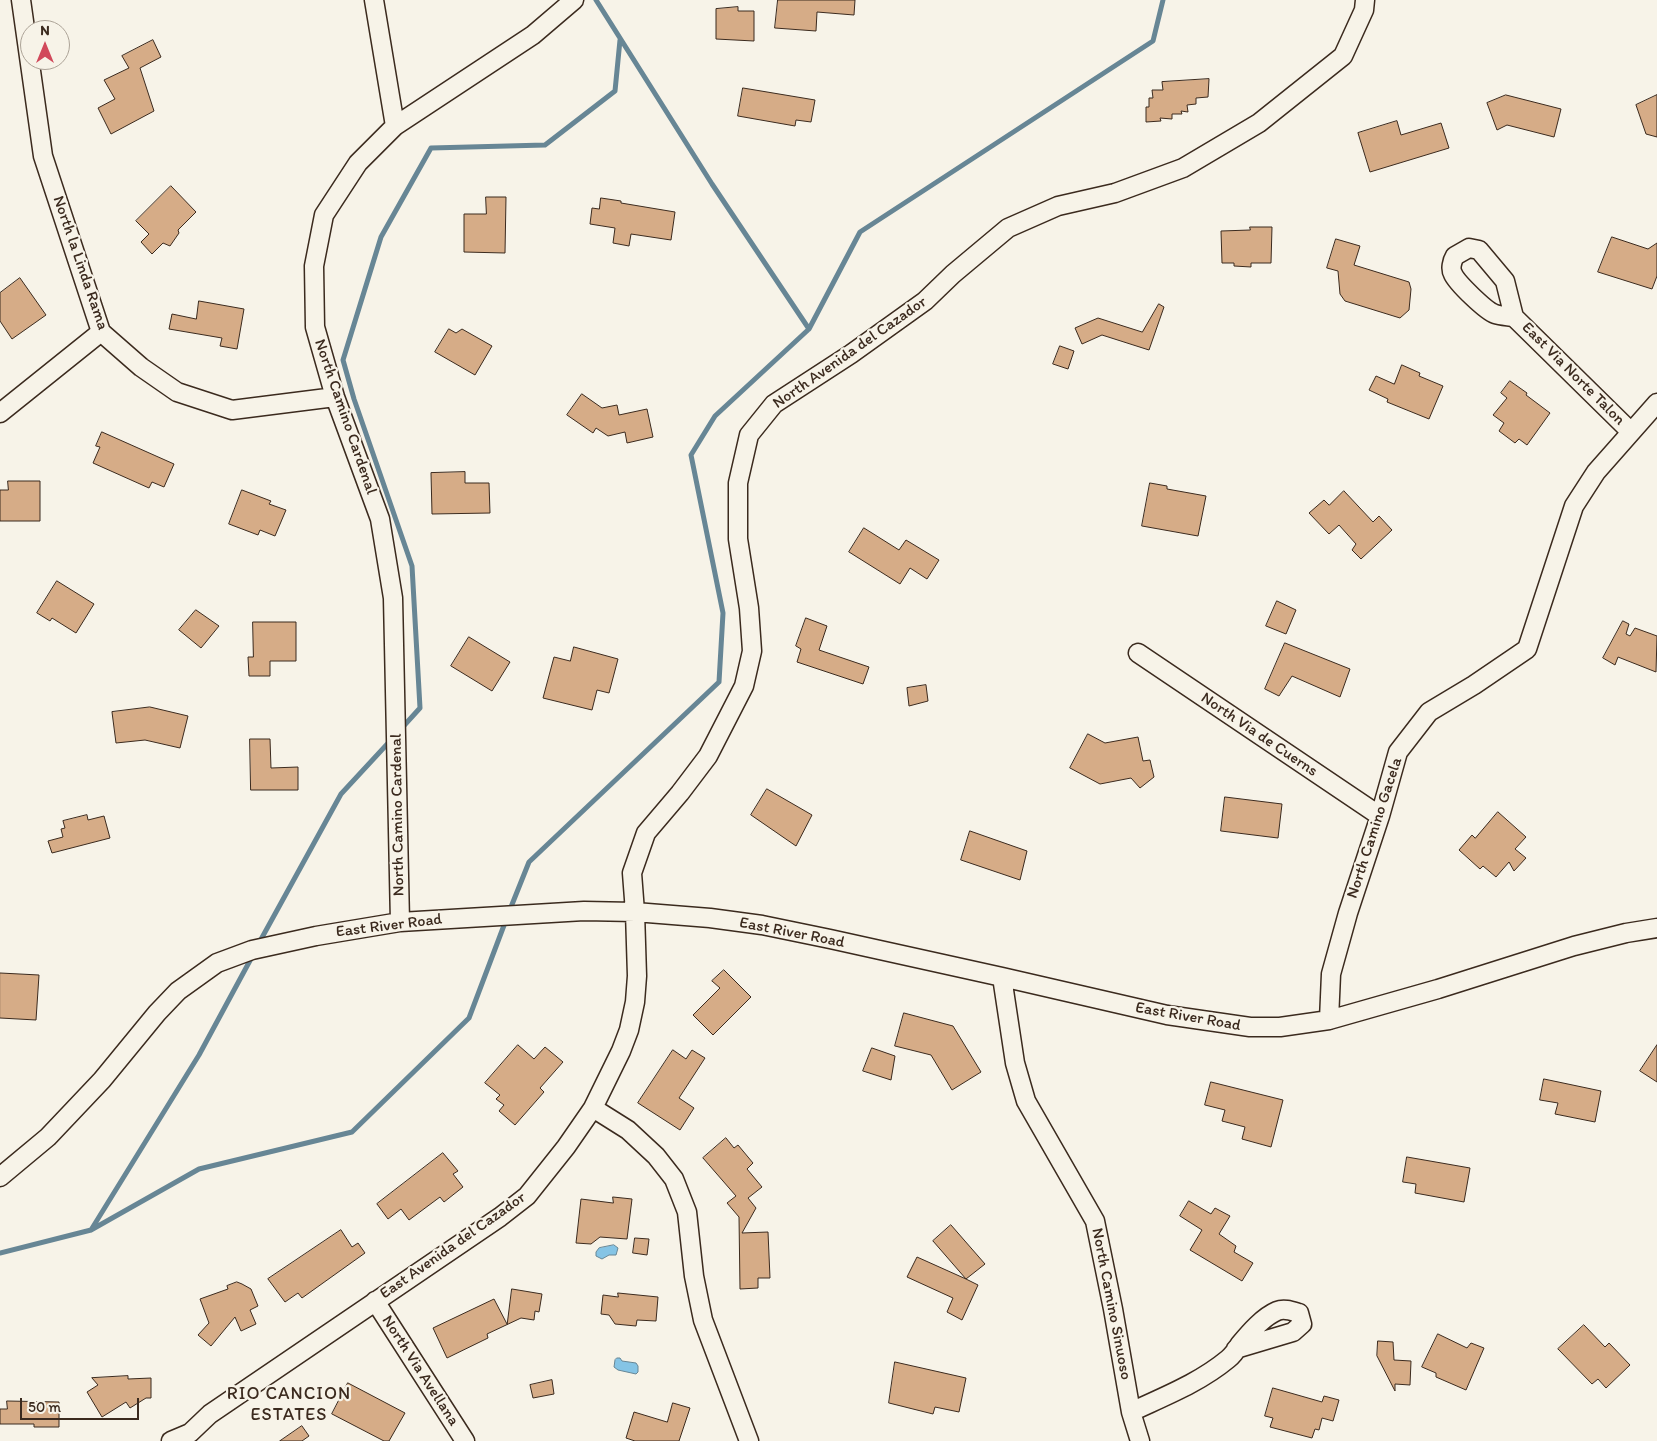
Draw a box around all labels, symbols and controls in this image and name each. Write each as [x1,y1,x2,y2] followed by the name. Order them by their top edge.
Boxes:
[20,20,70,70] north arrow
[40,22,50,39] text: N
[48,193,112,333] street label: North la Linda Rama
[769,293,931,413] street label: North Avenida del Cazador
[1517,318,1629,430] street label: East Via Norte Talon
[309,337,381,497] street label: North Camino Cardenal
[1197,689,1321,781] street label: North Via de Cuerns
[387,733,409,897] street label: North Camino Cardenal
[1343,755,1407,901] street label: North Camino Gacela
[335,910,443,942] street label: East River Road
[738,913,846,953] street label: East River Road
[1134,998,1242,1036] street label: East River Road
[376,1188,530,1304] street label: East Avenida del Cazador
[1087,1226,1135,1382] street label: North Camino Sinuoso
[377,1312,463,1430] street label: North Via Avellana
[226,1383,352,1426] district label: RIO CANCION ESTATES
[22,1388,141,1420] scale bar
[28,1398,61,1416] text: 50 m

